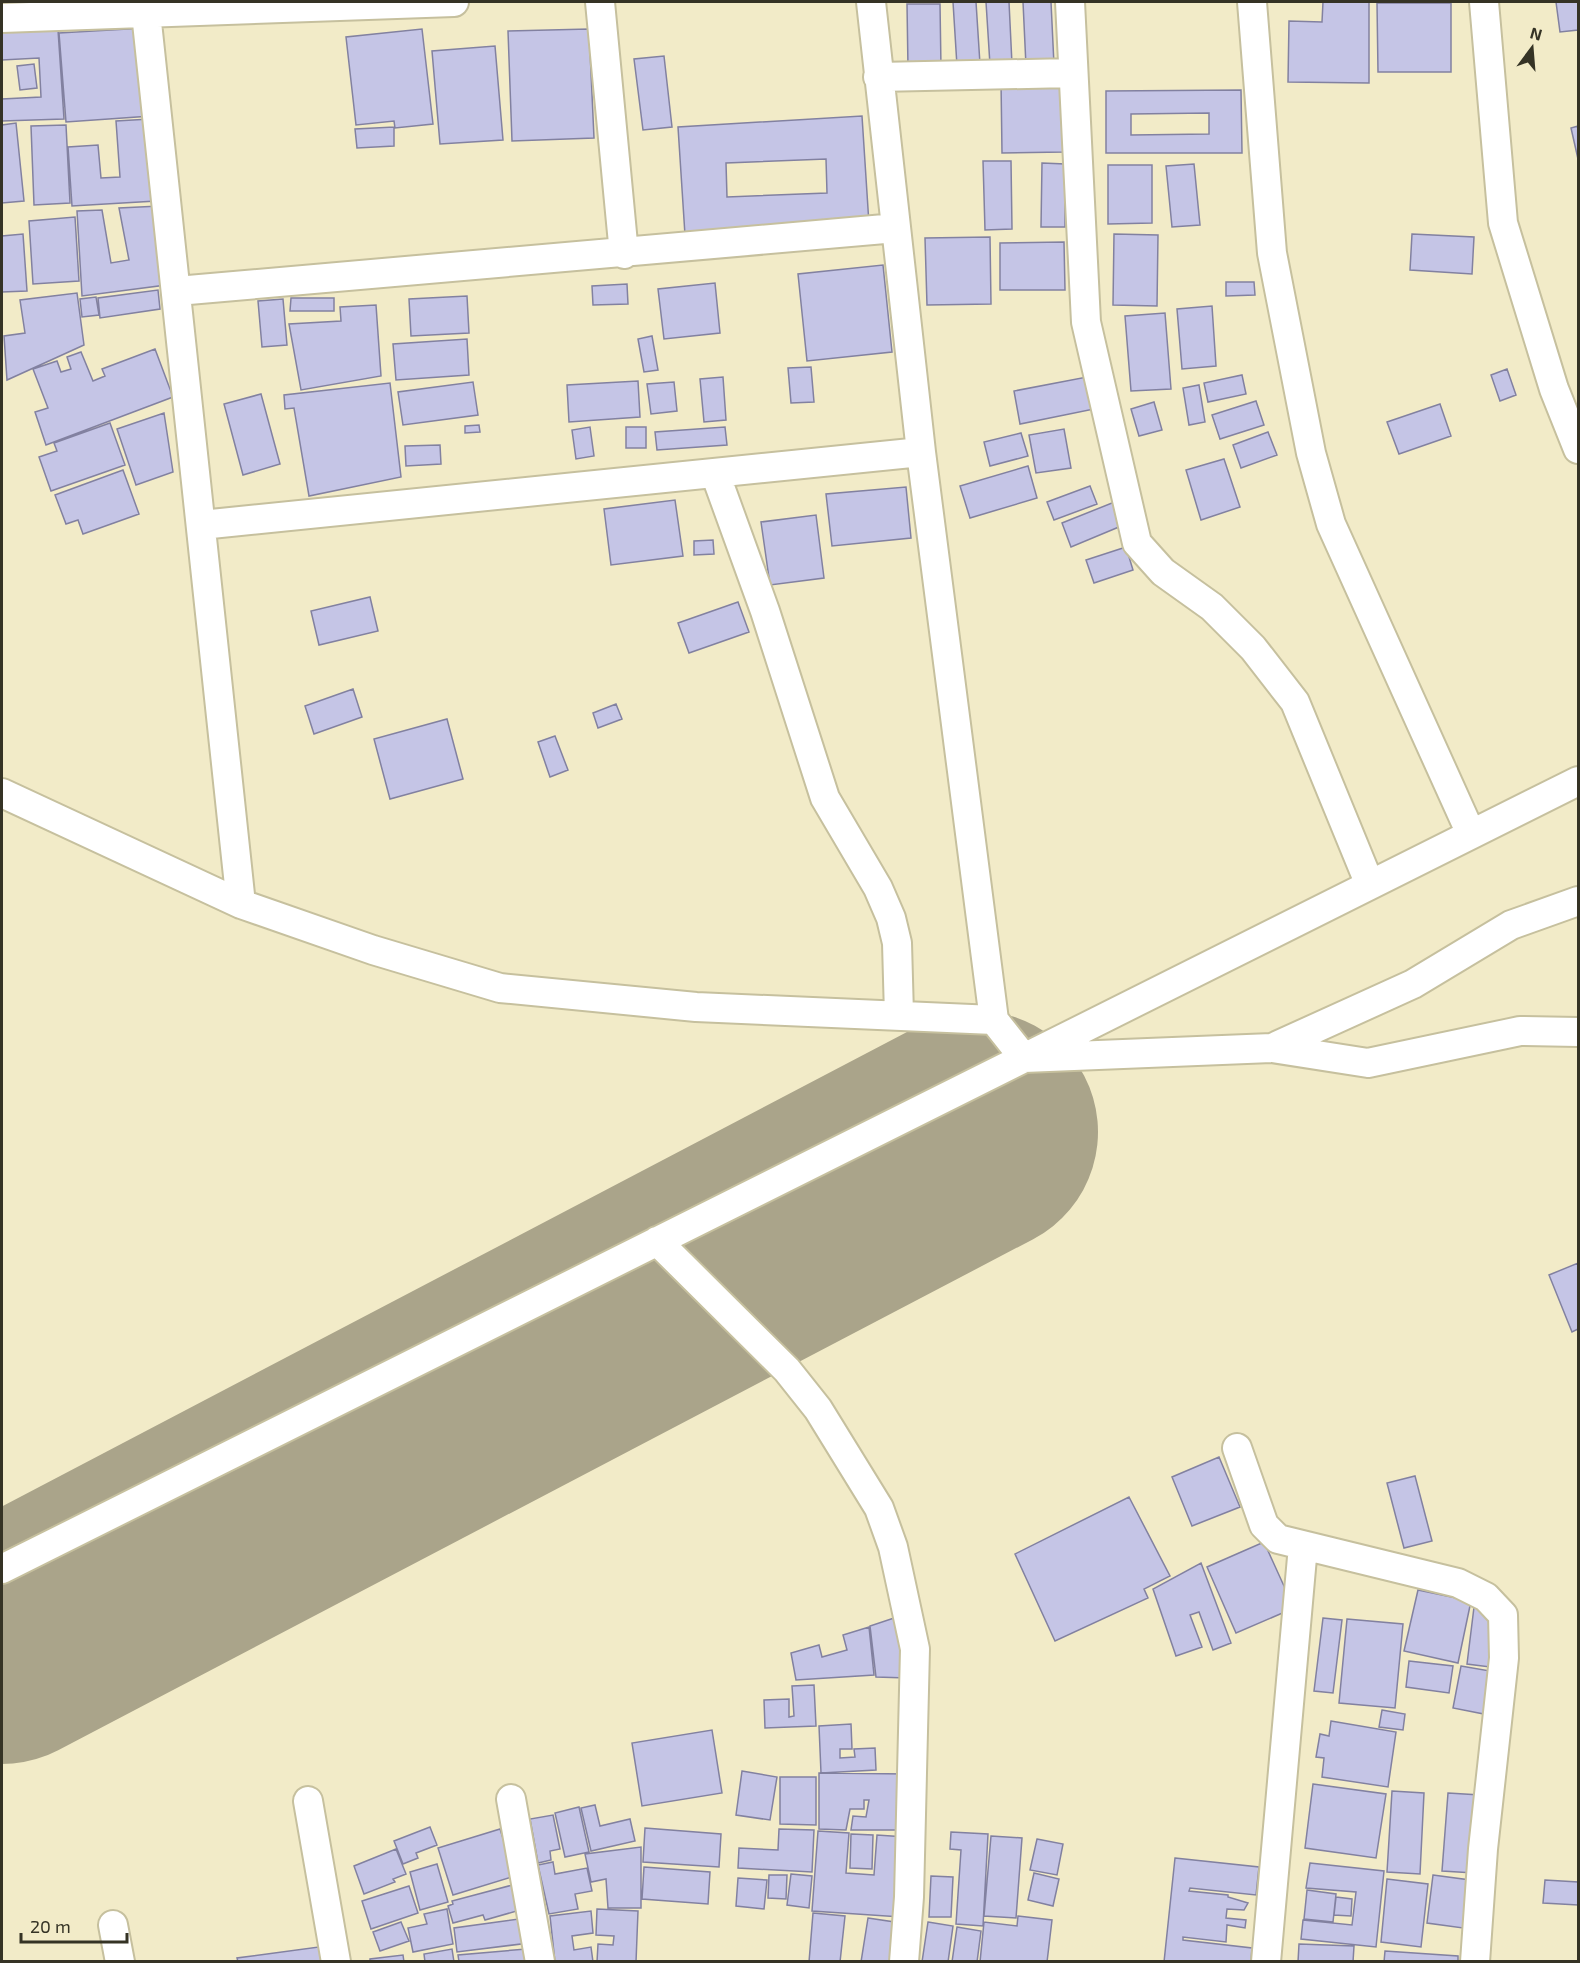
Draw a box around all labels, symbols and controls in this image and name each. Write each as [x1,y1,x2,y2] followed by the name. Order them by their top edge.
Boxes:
[1502,18,1562,78] north arrow
[1528,22,1544,44] text: N
[21,1906,128,1944] scale bar
[30,1915,71,1937] text: 20 m

